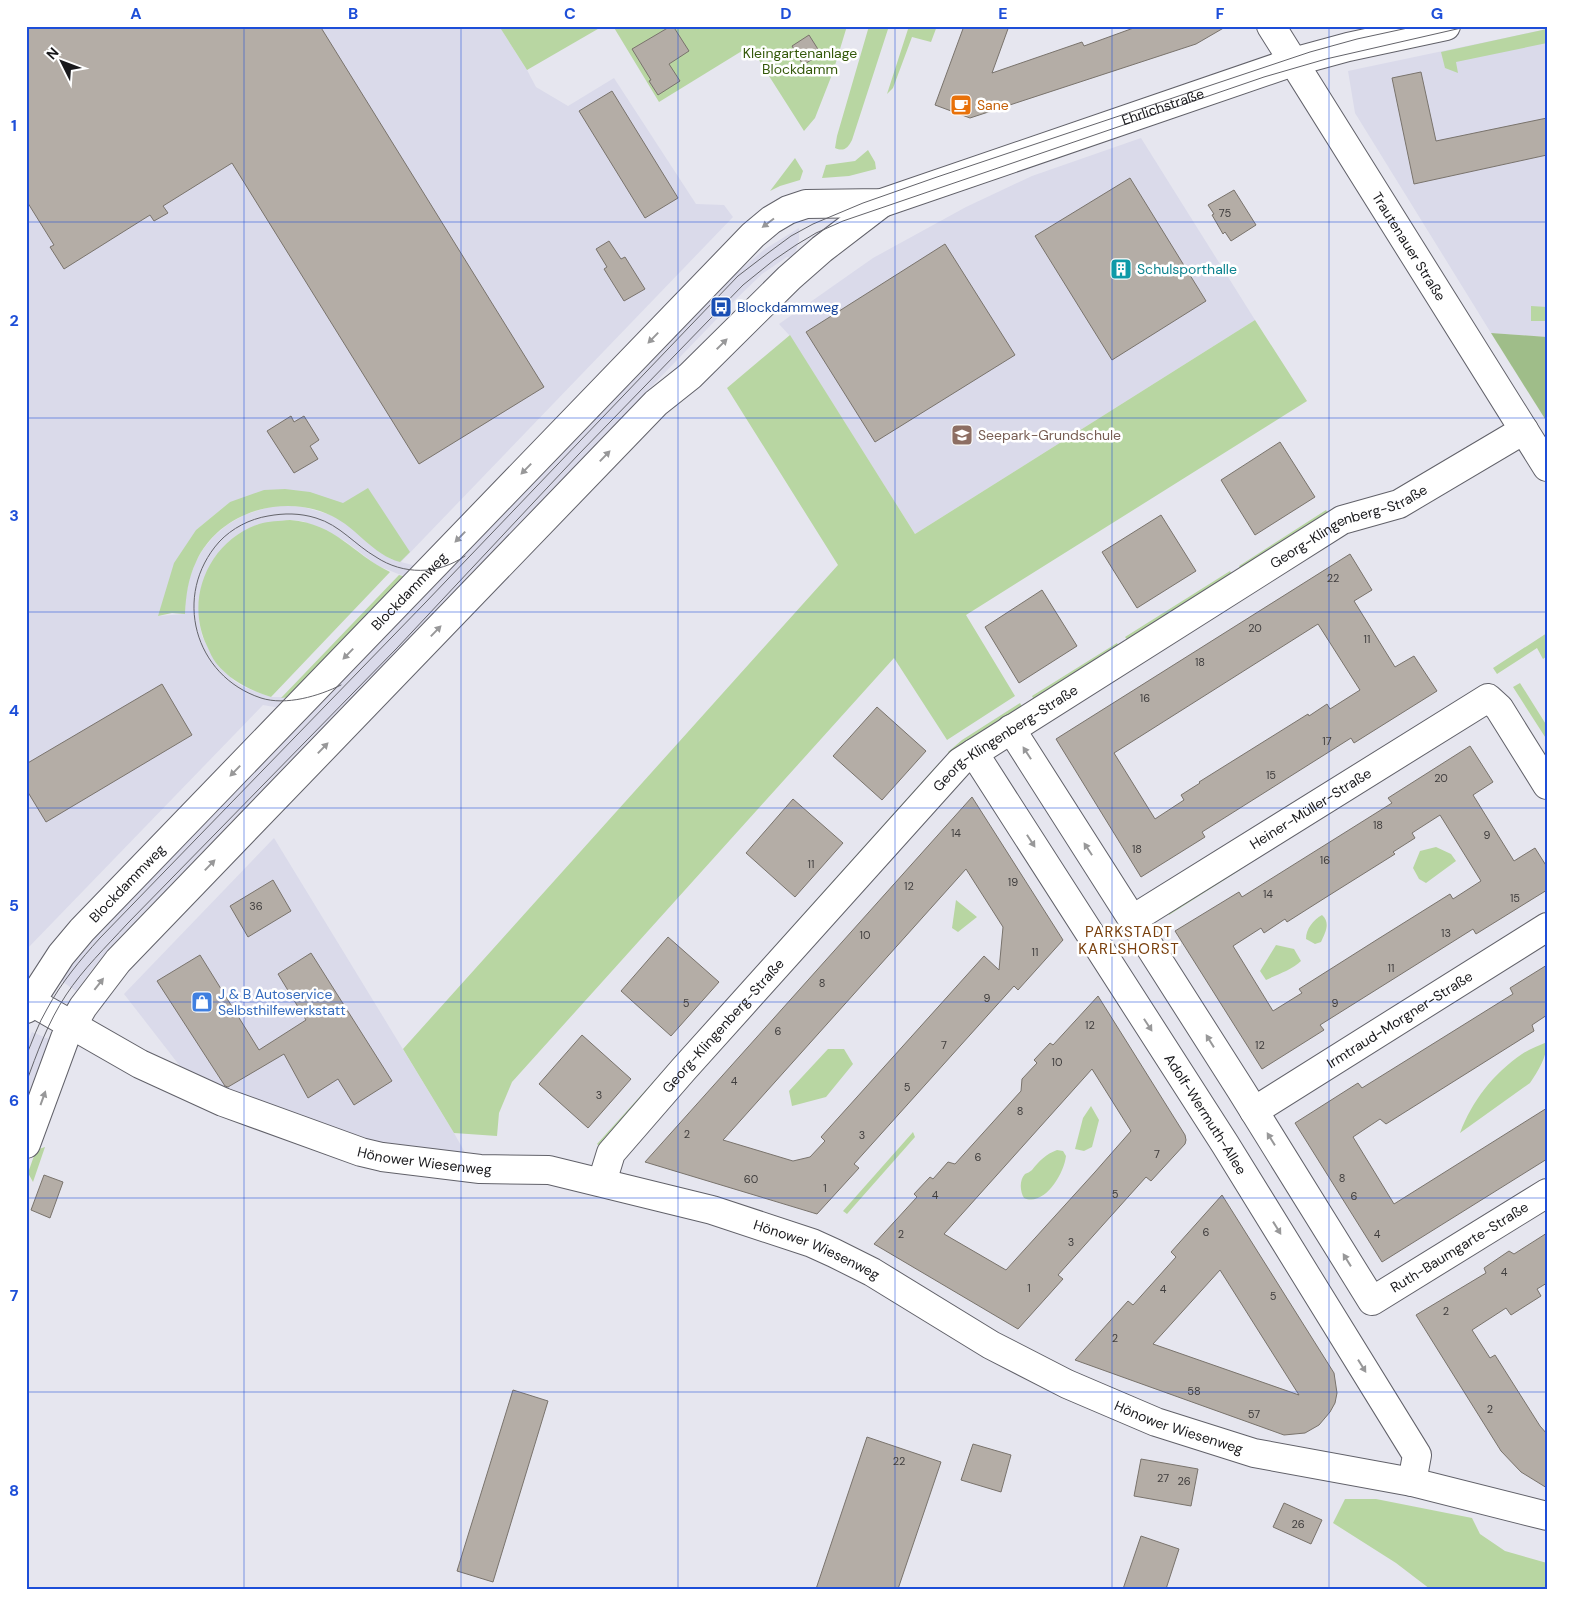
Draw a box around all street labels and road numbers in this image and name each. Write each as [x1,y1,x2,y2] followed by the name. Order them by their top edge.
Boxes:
[1119,84,1206,129] street label: Ehrlichstraße
[1368,189,1450,304] street label: Trautenauer Straße
[1266,480,1430,572] street label: Georg-Klingenberg-Straße
[367,548,451,634] street label: Blockdammweg
[929,681,1081,795] street label: Georg-Klingenberg-Straße
[1246,764,1375,853] street label: Heiner-Müller-Straße
[85,840,169,926] street label: Blockdammweg
[658,955,788,1097] street label: Georg-Klingenberg-Straße
[1323,967,1476,1072] street label: Irmtraud-Morgner-Straße
[1160,1050,1251,1178] street label: Adolf-Wermuth-Allee
[356,1142,492,1178] street label: Hönower Wiesenweg
[1387,1198,1532,1297] street label: Ruth-Baumgarte-Straße
[751,1215,883,1284] street label: Hönower Wiesenweg
[1112,1396,1246,1458] street label: Hönower Wiesenweg

